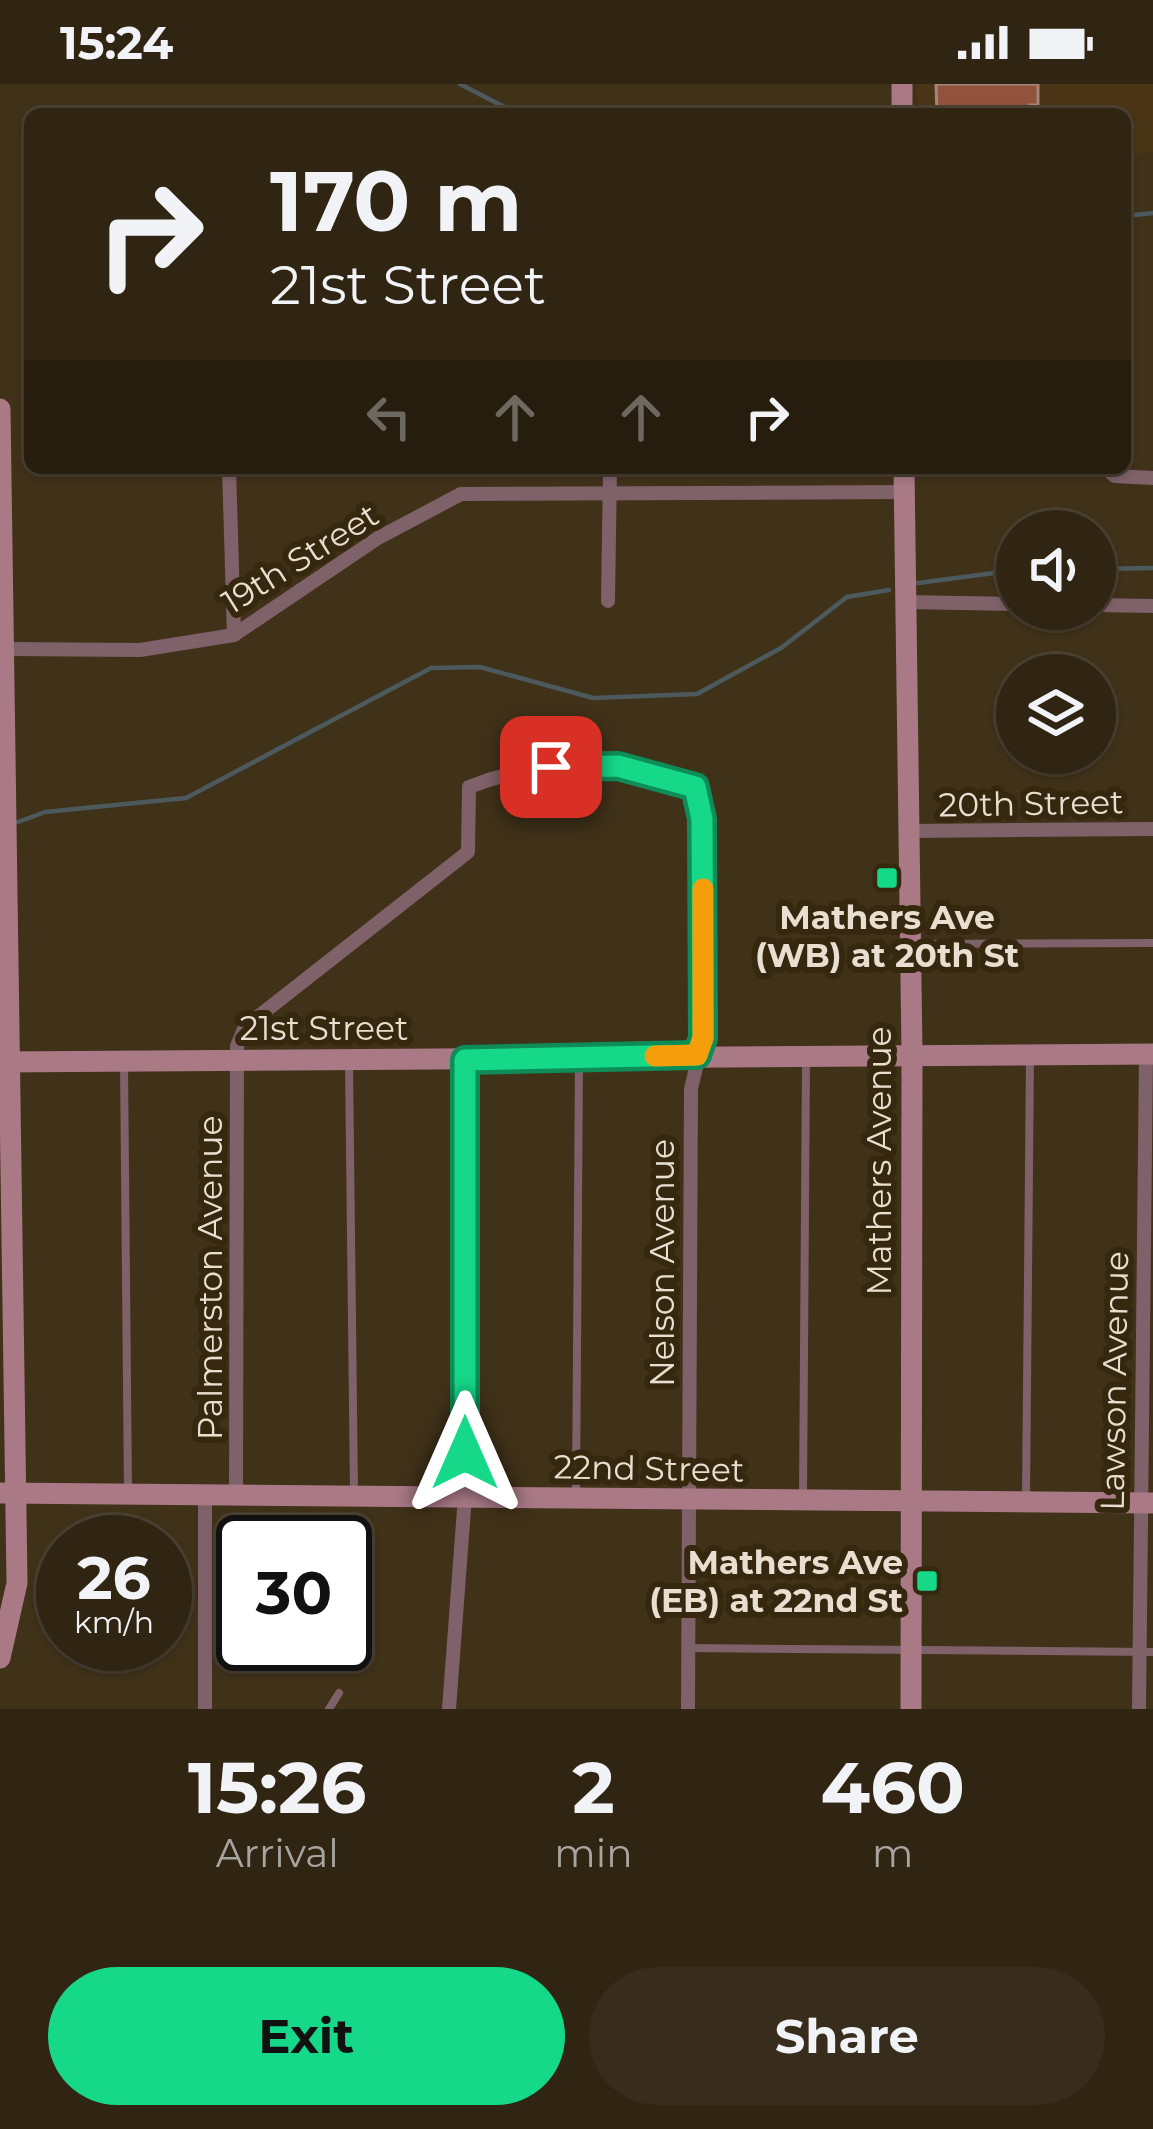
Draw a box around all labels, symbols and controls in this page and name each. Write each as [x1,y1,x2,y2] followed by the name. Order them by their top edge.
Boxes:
[60,15,173,70] text: 15:24
[270,150,522,252] text: 170 m
[72,156,228,312] icon: right
[270,252,546,318] text: 21st Street
[356,384,422,450] icon: left
[482,384,548,450] icon: ahead
[608,384,674,450] icon: ahead
[734,384,800,450] icon: right
[215,494,385,622] street label: 19th Street
[996,510,1116,774] map controls
[996,510,1116,630] button: sound
[996,654,1116,774] button: layers
[500,716,602,818] pin
[518,734,584,800] icon: arrive
[938,781,1124,825] street label: 20th Street
[874,865,900,891] marker: Mathers Ave (WB) at 20th St
[755,897,1019,975] place label: Mathers Ave (WB) at 20th St
[240,1008,408,1048] street label: 21st Street
[859,1026,899,1296] street label: Mathers Avenue
[190,1116,230,1440] street label: Palmerston Avenue
[642,1139,682,1387] street label: Nelson Avenue
[1092,1251,1136,1511] street label: Lawson Avenue
[402,1390,528,1516] position arrow
[553,1446,745,1490] street label: 22nd Street
[216,1515,372,1671] speed limit sign: 30
[77,1541,151,1614] text: 26
[649,1542,903,1620] place label: Mathers Ave (EB) at 22nd St
[914,1568,940,1594] marker: Mathers Ave (EB) at 22nd St
[74,1604,154,1641] text: km/h
[188,1743,366,1831] text: 15:26
[572,1743,615,1831] text: 2
[821,1743,965,1831] text: 460
[216,1829,339,1877] text: Arrival
[554,1829,633,1877] text: min
[872,1829,913,1877] text: m
[48,1967,565,2105] button: Exit
[589,1967,1105,2105] button: Share

